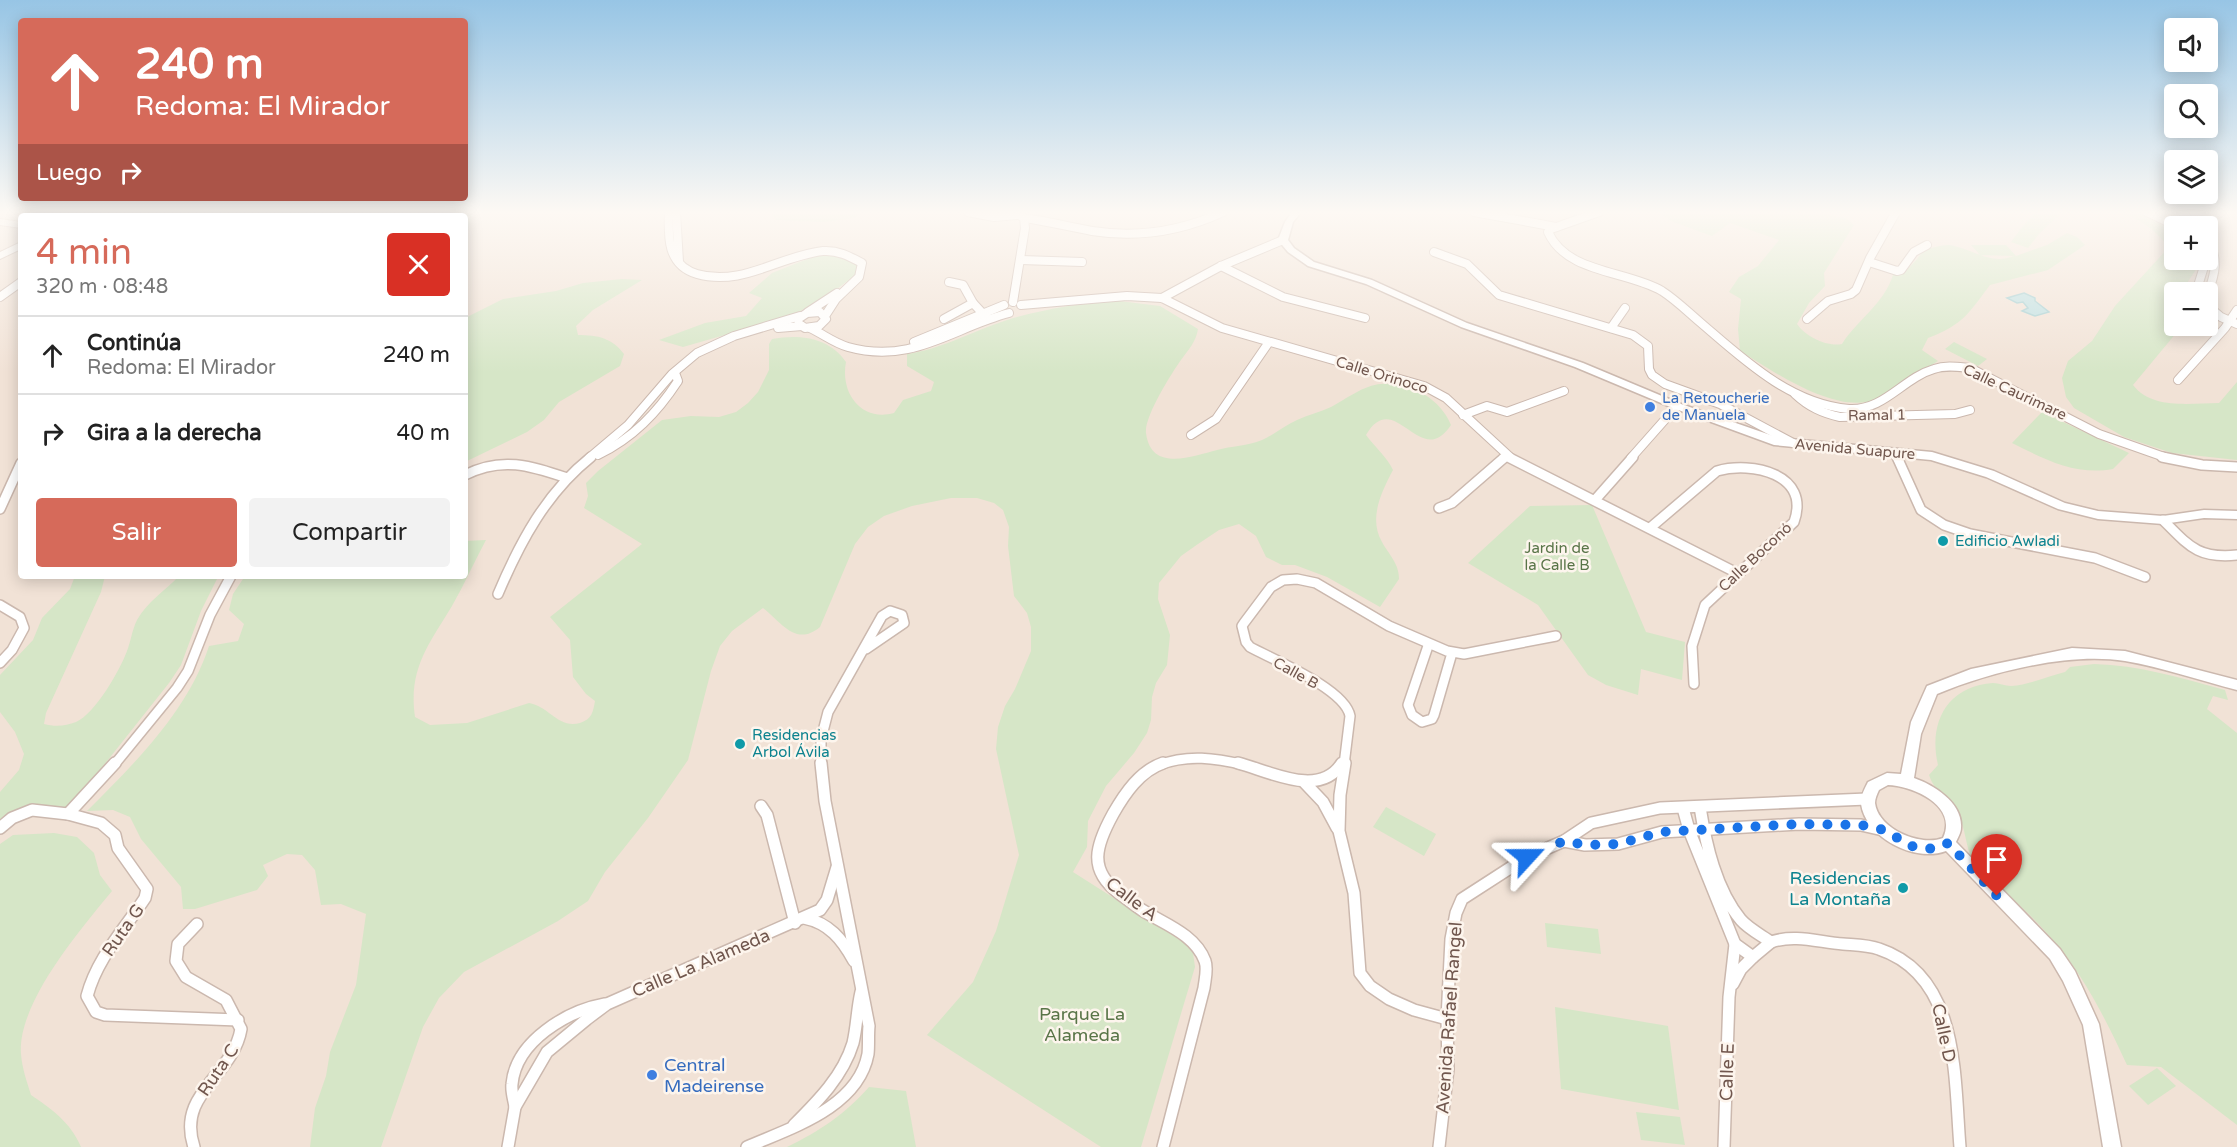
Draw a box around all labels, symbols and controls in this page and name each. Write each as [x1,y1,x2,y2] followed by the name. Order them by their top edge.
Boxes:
[2164,18,2218,336] map controls
[2164,18,2218,72] button: sound
[135,39,264,90] text: 240 m
[36,42,114,120] icon: ahead
[2164,84,2218,138] button: search
[135,90,390,123] text: Redoma: El Mirador
[2164,150,2218,204] button: layers
[114,156,147,189] icon: right
[36,160,102,186] text: Luego
[2164,216,2218,270] button: +
[36,231,132,274] text: 4 min
[387,233,450,296] button: close
[36,275,168,299] text: 320 m · 08:48
[2164,282,2218,336] button: −
[87,330,181,356] text: Continúa
[36,339,69,372] icon: ahead
[383,342,450,368] text: 240 m
[1334,352,1430,398] street label: Calle Orinoco
[87,356,276,380] text: Redoma: El Mirador
[1960,360,2070,424] street label: Calle Caurimare
[1662,389,1770,424] place label: La Retoucherie de Manuela
[1643,400,1657,414] marker: La Retoucherie de Manuela
[1848,405,1906,425] street label: Ramal 1
[36,417,69,450] icon: right
[87,420,262,446] text: Gira a la derecha
[396,420,450,446] text: 40 m
[1794,435,1916,463] street label: Avenida Suapure
[36,498,237,567] button: Salir
[249,498,450,567] button: Compartir
[1715,519,1795,595] street label: Calle Boconó
[1955,532,2060,550] place label: Edificio Awladi
[1936,534,1950,548] marker: Edificio Awladi
[1524,539,1590,574] park label: Jardin de la Calle B
[1270,653,1322,693] street label: Calle B
[752,726,837,761] place label: Residencias Arbol Ávila
[733,737,747,751] marker: Residencias Arbol Ávila
[1495,825,1559,889] position arrow
[1971,834,2022,896] pin
[1980,843,2013,876] icon: arrive
[1789,867,1891,910] place label: Residencias La Montaña
[1101,872,1163,926] street label: Calle A
[1896,881,1910,895] marker: Residencias La Montaña
[97,899,149,961] street label: Ruta G
[1431,921,1467,1115] street label: Avenida Rafael Rangel
[629,924,773,1002] street label: Calle La Alameda
[1927,1001,1961,1065] street label: Calle D
[1039,1003,1125,1046] park label: Parque La Alameda
[193,1040,243,1100] street label: Ruta C
[1715,1043,1739,1101] street label: Calle E
[664,1054,764,1097] place label: Central Madeirense
[645,1068,659,1082] marker: Central Madeirense

